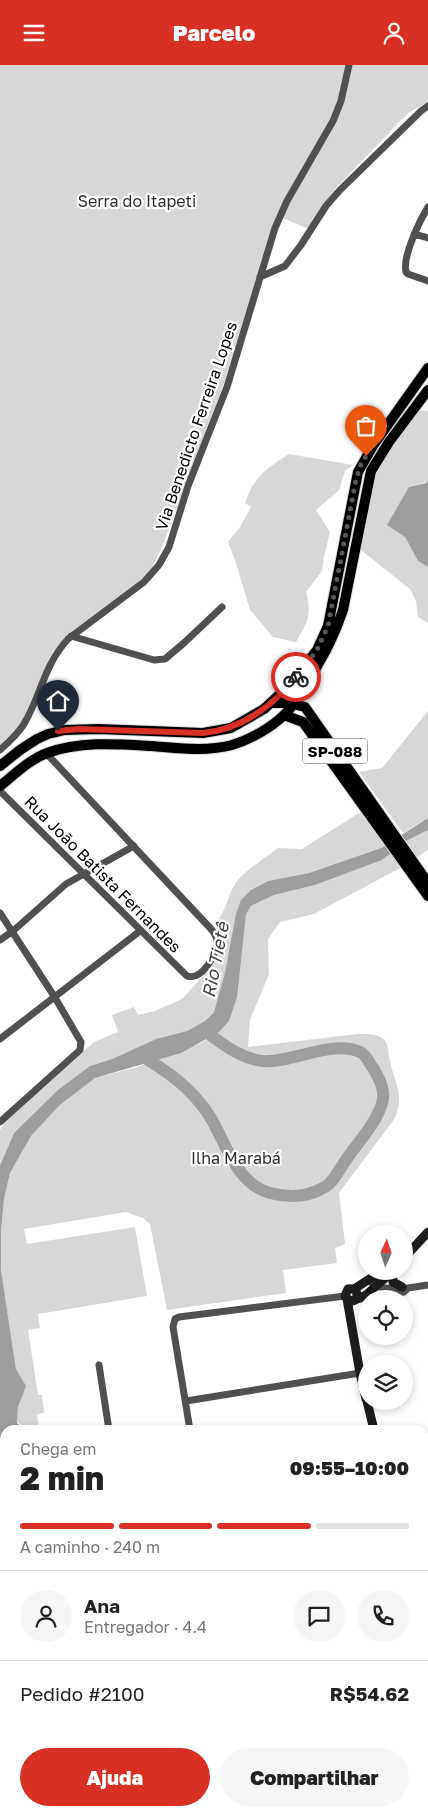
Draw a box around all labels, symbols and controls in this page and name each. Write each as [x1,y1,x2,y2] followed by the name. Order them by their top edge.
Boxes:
[20,19,48,47] icon: menu
[173,19,255,46] text: Parcelo
[380,19,408,47] icon: person
[78,191,196,211] park label: Serra do Itapeti
[151,319,241,533] street label: Via Benedicto Ferreira Lopes
[345,405,387,456] pin
[352,412,380,440] icon: bag
[271,652,321,702] courier
[282,663,310,691] icon: bike
[37,680,79,731] pin
[44,687,72,715] icon: home
[302,739,368,763] road number: SP-088
[20,791,186,957] street label: Rua João Batista Fernandes
[197,919,233,1000] water label: Rio Tietê
[191,1148,281,1168] park label: Ilha Marabá
[358,1225,412,1280] north arrow
[358,1225,413,1410] map controls
[358,1290,413,1345] button: locate
[358,1355,413,1410] button: layers
[20,1439,96,1459] text: Chega em
[290,1456,409,1479] text: 09:55–10:00
[20,1459,104,1497] text: 2 min
[20,1537,160,1557] text: A caminho · 240 m
[20,1590,72,1642] button: person
[293,1590,345,1642] button: chat
[357,1590,409,1642] button: phone
[84,1594,120,1617] text: Ana
[84,1617,207,1637] text: Entregador · 4.4
[20,1682,145,1705] text: Pedido #2100
[330,1682,409,1705] text: R$54.62
[20,1748,210,1806] button: Ajuda
[220,1748,409,1806] button: Compartilhar

